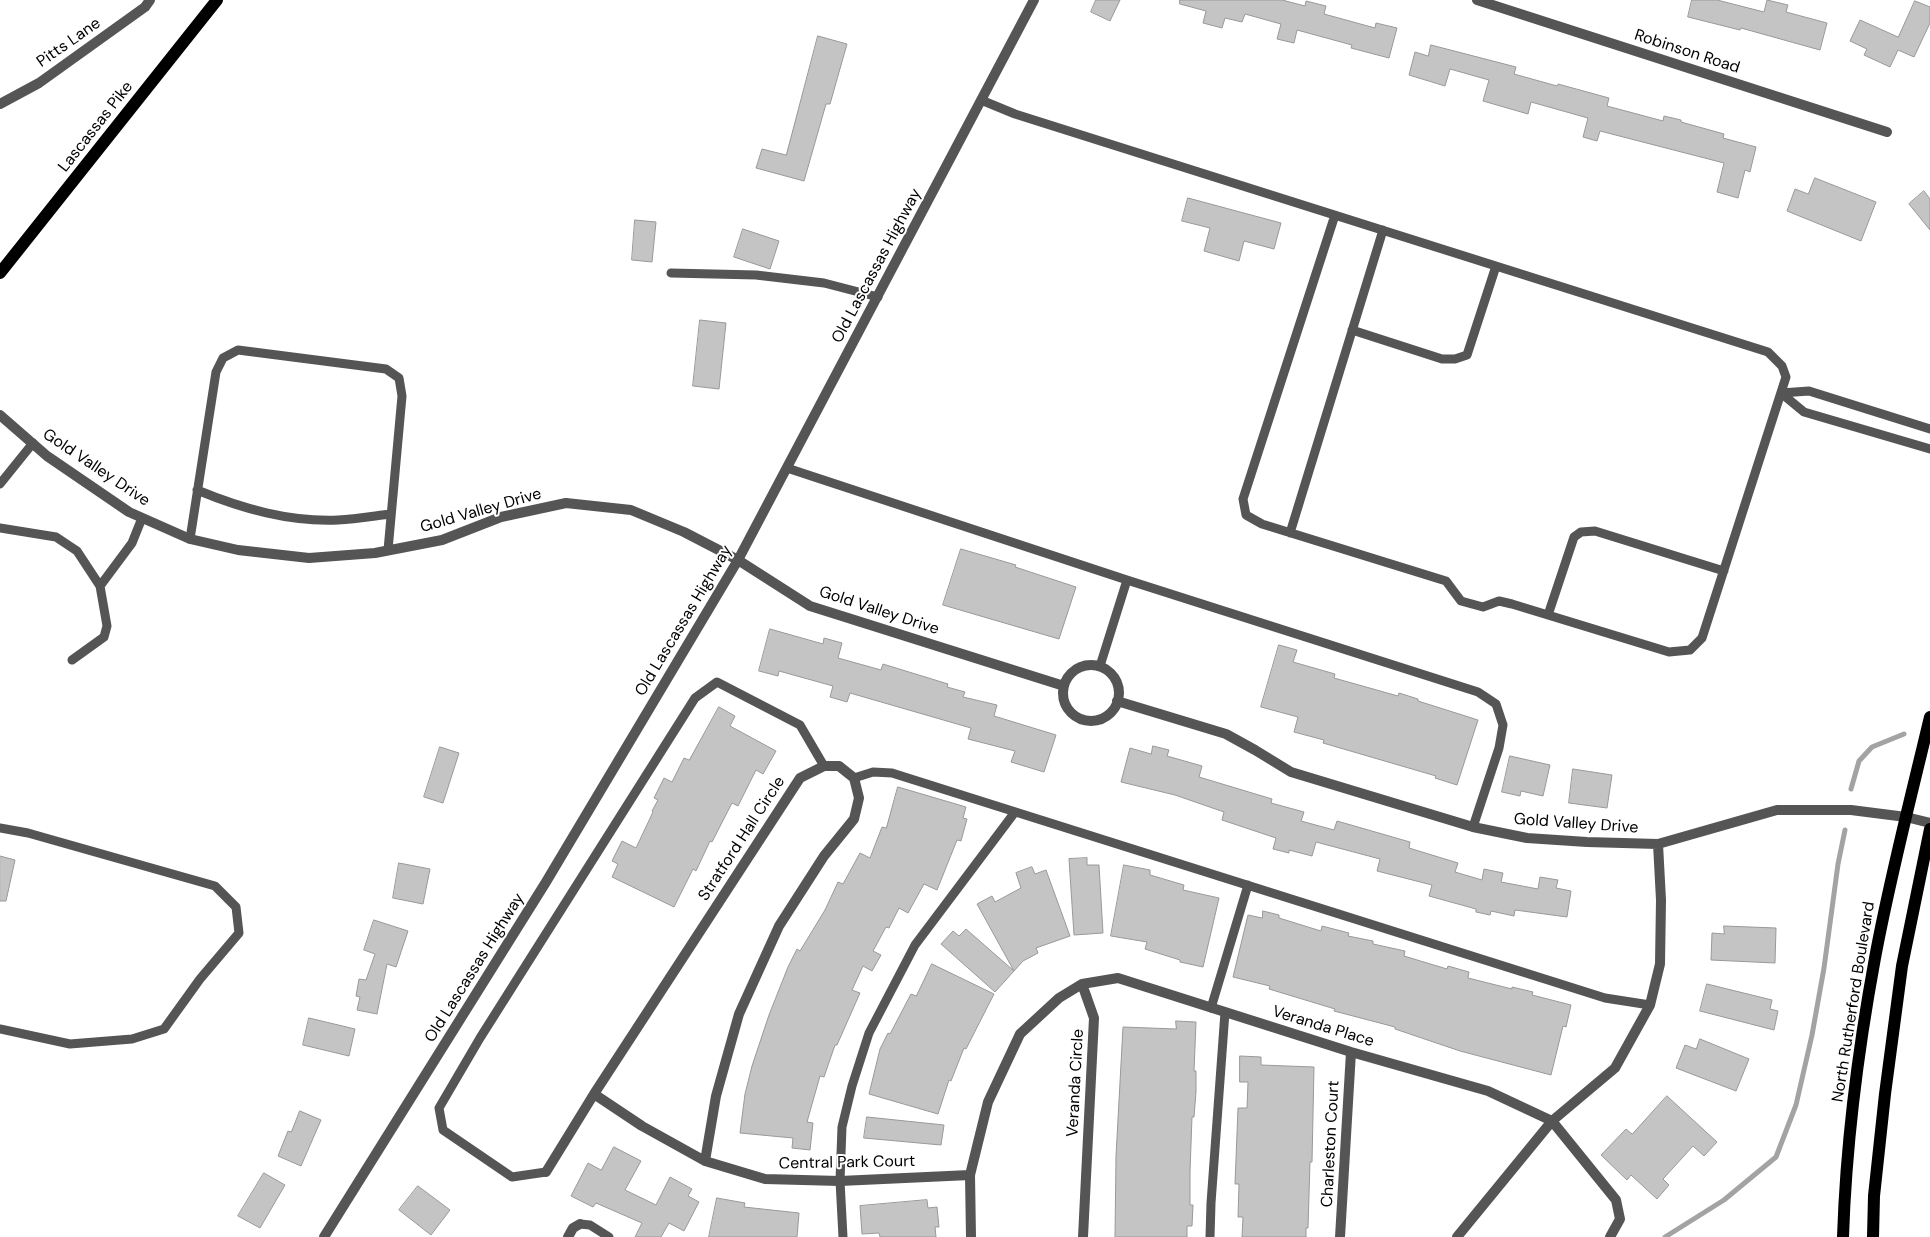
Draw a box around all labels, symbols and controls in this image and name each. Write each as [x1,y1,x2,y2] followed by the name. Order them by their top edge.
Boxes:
[33,14,105,72] street label: Pitts Lane
[1632,26,1742,78] street label: Robinson Road
[55,78,137,176] street label: Lascassas Pike
[828,185,926,347] street label: Old Lascassas Highway
[39,425,153,511] street label: Gold Valley Drive
[418,485,544,537] street label: Gold Valley Drive
[631,542,737,700] street label: Old Lascassas Highway
[817,583,941,639] street label: Gold Valley Drive
[695,773,789,905] street label: Stratford Hall Circle
[1513,810,1639,838] street label: Gold Valley Drive
[421,890,529,1046] street label: Old Lascassas Highway
[1829,900,1879,1104] street label: North Rutherford Boulevard
[1270,1002,1376,1052] street label: Veranda Place
[1064,1028,1088,1138] street label: Veranda Circle
[1318,1080,1344,1208] street label: Charleston Court
[779,1152,915,1174] street label: Central Park Court

